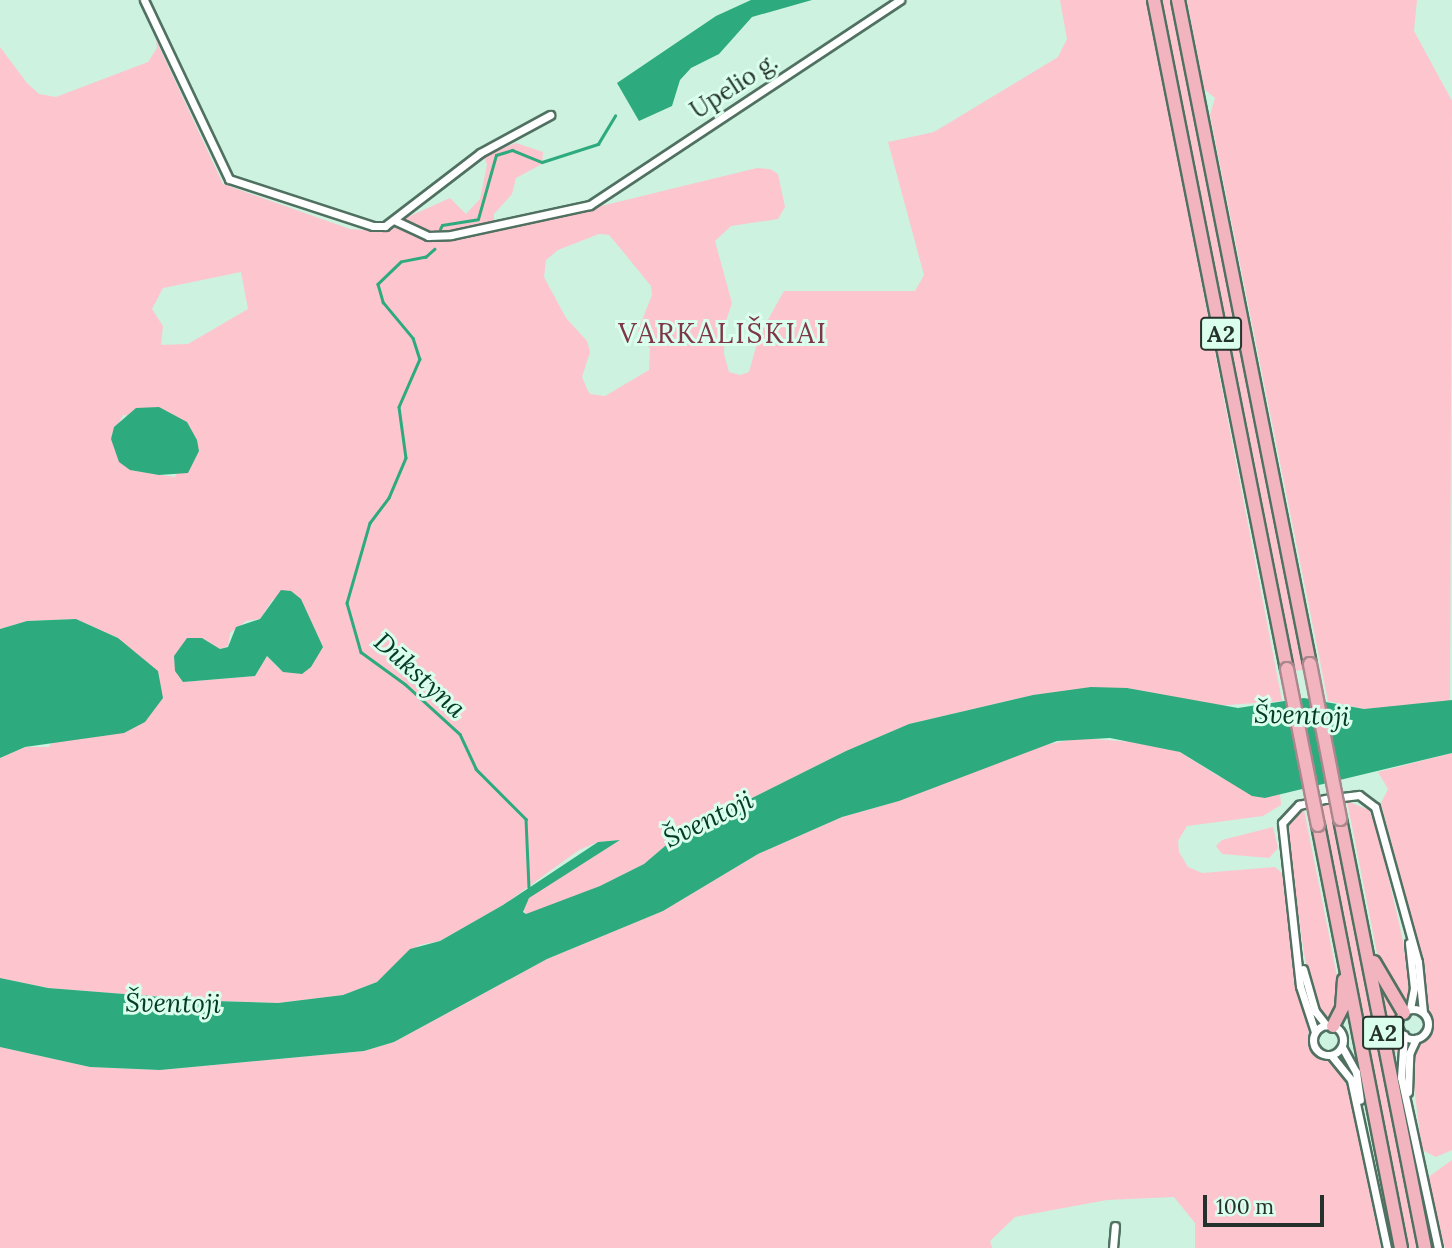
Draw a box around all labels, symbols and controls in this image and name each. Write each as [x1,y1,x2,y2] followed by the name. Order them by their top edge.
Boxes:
[685,47,783,125] street label: Upelio g.
[1200,314,1242,354] road number: A2
[620,316,826,350] district label: VARKALIŠKIAI
[368,626,472,724] water label: Dūkstyna
[1254,698,1350,732] water label: Šventoji
[658,784,758,854] water label: Šventoji
[125,987,221,1019] water label: Šventoji
[1362,1014,1404,1052] road number: A2
[1207,1182,1328,1226] scale bar
[1216,1193,1274,1220] text: 100 m

